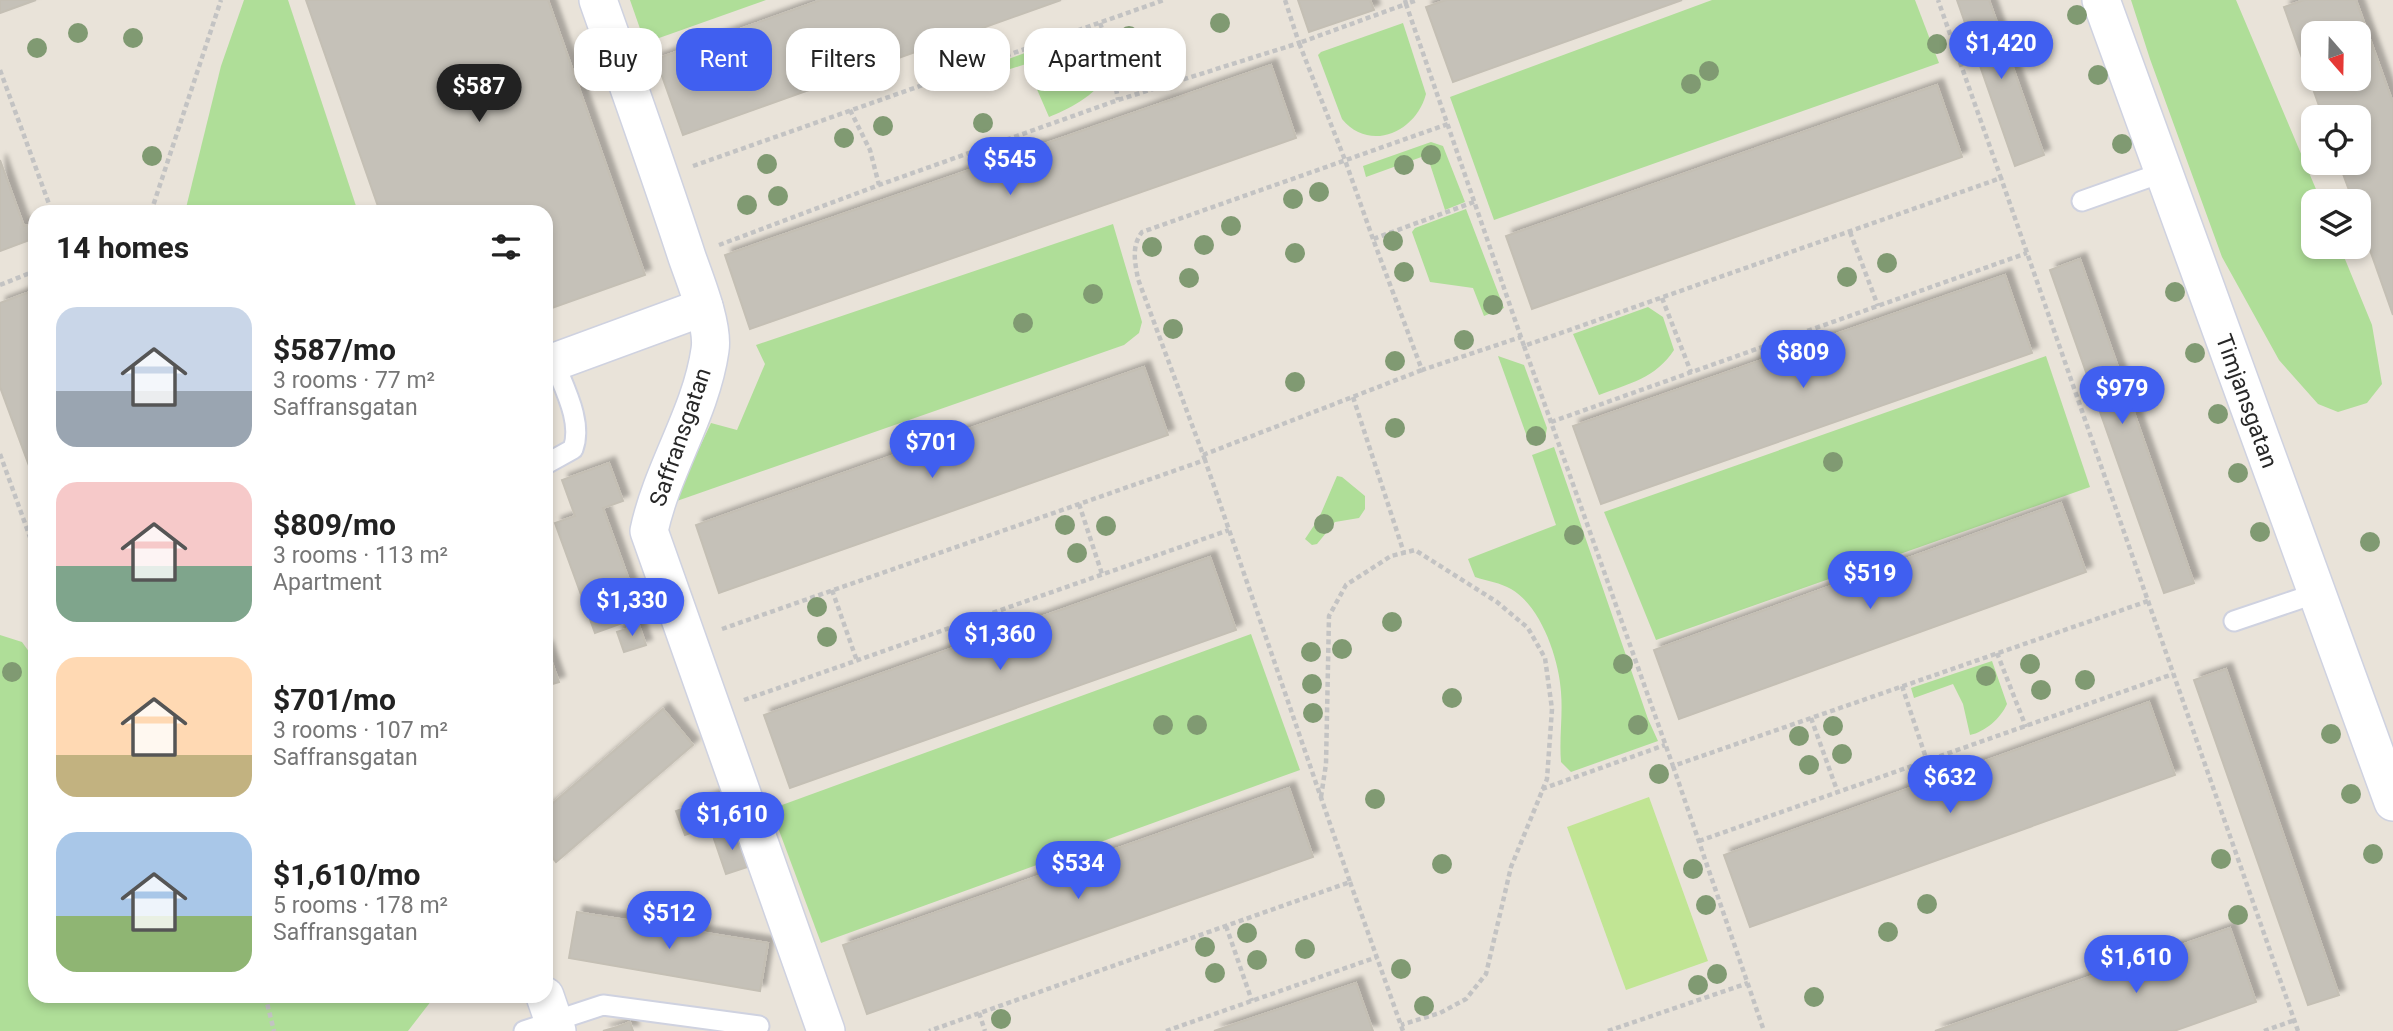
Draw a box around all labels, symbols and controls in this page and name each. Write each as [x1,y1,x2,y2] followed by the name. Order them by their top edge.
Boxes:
[2301,21,2371,91] north arrow
[2301,21,2371,259] map controls
[1944,22,2058,81] pin: $1,420
[574,28,662,91] chip: Buy
[676,28,772,91] chip: Rent
[786,28,900,91] chip: Filters
[914,28,1010,91] chip: New
[1024,28,1186,91] chip: Apartment
[1965,30,2037,57] text: $1,420
[438,64,520,124] pin: $587
[453,73,505,100] text: $587
[2301,105,2371,175] button: locate
[969,138,1051,197] pin: $545
[984,146,1036,173] text: $545
[2301,189,2371,259] button: layers
[487,228,525,266] icon: filters
[56,230,189,265] text: 14 homes
[1762,330,1844,390] pin: $809
[2210,331,2283,472] street label: Timjansgatan
[273,332,396,367] text: $587/mo
[112,335,196,419] icon: home
[1777,339,1829,366] text: $809
[644,364,717,510] street label: Saffransgatan
[2081,366,2163,426] pin: $979
[273,367,435,394] text: 3 rooms · 77 m²
[2096,375,2148,402] text: $979
[273,394,418,421] text: Saffransgatan
[891,420,973,480] pin: $701
[906,429,958,456] text: $701
[273,507,396,542] text: $809/mo
[112,510,196,594] icon: home
[273,542,448,569] text: 3 rooms · 113 m²
[1829,552,1911,611] pin: $519
[1844,560,1896,587] text: $519
[273,569,382,596] text: Apartment
[575,578,689,638] pin: $1,330
[596,587,668,614] text: $1,330
[943,612,1057,672] pin: $1,360
[964,621,1036,648] text: $1,360
[273,682,396,717] text: $701/mo
[112,685,196,769] icon: home
[273,717,448,744] text: 3 rooms · 107 m²
[273,744,418,771] text: Saffransgatan
[1909,756,1991,815] pin: $632
[1924,764,1976,791] text: $632
[675,792,789,852] pin: $1,610
[696,801,768,828] text: $1,610
[1037,842,1119,901] pin: $534
[1052,850,1104,877] text: $534
[273,857,421,892] text: $1,610/mo
[112,860,196,944] icon: home
[273,892,448,919] text: 5 rooms · 178 m²
[628,892,710,951] pin: $512
[643,900,695,927] text: $512
[273,919,418,946] text: Saffransgatan
[2079,936,2193,995] pin: $1,610
[2100,944,2172,971] text: $1,610

